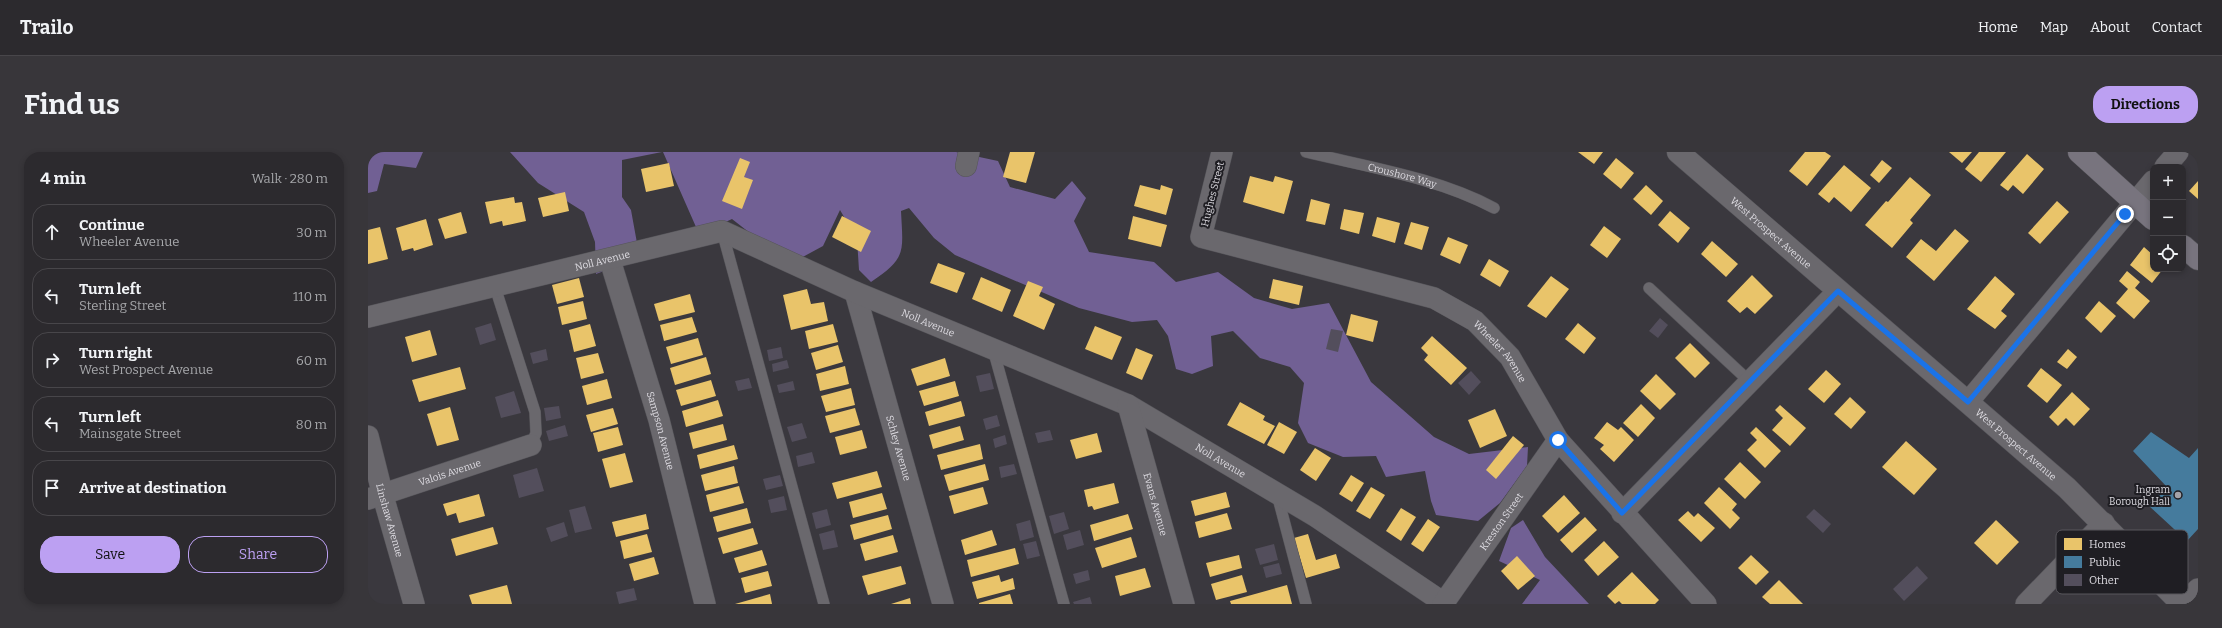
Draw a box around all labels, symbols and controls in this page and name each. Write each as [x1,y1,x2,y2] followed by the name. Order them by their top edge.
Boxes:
[20,16,73,39] text: Trailo
[1978,19,2018,36] text: Home
[2040,19,2068,36] text: Map
[2090,19,2130,36] text: About
[2152,19,2202,36] text: Contact
[2093,86,2198,123] button: Directions
[24,88,120,121] text: Find us
[1199,160,1227,228] street label: Hughes Street
[1366,161,1439,191] street label: Croushore Way
[2150,164,2186,272] map controls
[2150,164,2186,200] button: +
[40,168,86,189] text: 4 min
[251,171,328,186] text: Walk · 280 m
[1727,195,1813,271] street label: West Prospect Avenue
[2150,200,2186,236] button: −
[2116,205,2134,223] route end
[79,216,145,234] text: Continue
[41,221,63,243] icon: ahead
[296,225,327,240] text: 30 m
[79,234,179,249] text: Wheeler Avenue
[2150,236,2186,272] button: locate
[574,249,631,274] street label: Noll Avenue
[79,280,141,298] text: Turn left
[41,285,63,307] icon: left
[293,289,327,304] text: 110 m
[79,298,166,313] text: Sterling Street
[900,307,956,340] street label: Noll Avenue
[1471,318,1528,385] street label: Wheeler Avenue
[79,344,152,362] text: Turn right
[41,349,63,371] icon: right
[296,353,327,368] text: 60 m
[79,362,213,377] text: West Prospect Avenue
[644,390,676,471] street label: Sampson Avenue
[1973,407,2059,483] street label: West Prospect Avenue
[79,408,141,426] text: Turn left
[41,413,63,435] icon: left
[883,414,913,482] street label: Schley Avenue
[296,417,327,432] text: 80 m
[79,426,181,441] text: Mainsgate Street
[1549,431,1567,449] route start
[1193,441,1248,481] street label: Noll Avenue
[417,457,483,489] street label: Valois Avenue
[1140,472,1169,537] street label: Evans Avenue
[41,477,63,499] icon: arrive
[79,479,226,497] text: Arrive at destination
[373,482,405,559] street label: Linshaw Avenue
[2109,484,2170,508] place label: Ingram Borough Hall
[2173,490,2183,500] marker: Ingram Borough Hall
[1478,491,1526,553] street label: Kreston Street
[2056,530,2188,594] legend
[40,536,180,573] button: Save
[188,536,328,573] button: Share
[2089,538,2126,551] text: Homes
[2089,556,2121,569] text: Public
[2089,574,2119,587] text: Other

